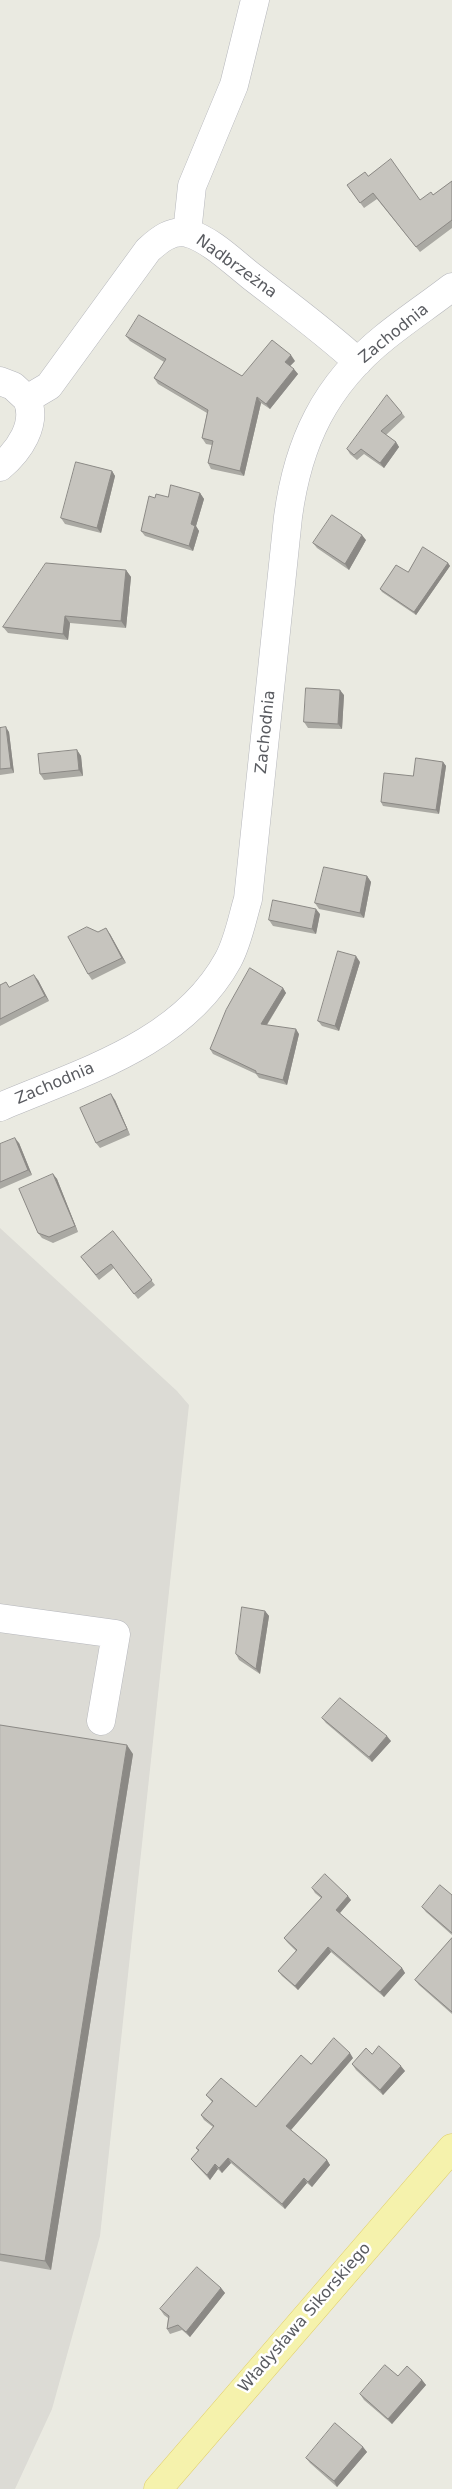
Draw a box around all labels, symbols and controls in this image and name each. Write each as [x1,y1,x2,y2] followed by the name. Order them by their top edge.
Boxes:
[192,231,280,303] street label: Nadbrzeżna
[355,300,433,368] street label: Zachodnia
[252,689,280,775] street label: Zachodnia
[13,1059,97,1109] street label: Zachodnia
[235,2239,375,2397] street label: Władysława Sikorskiego

